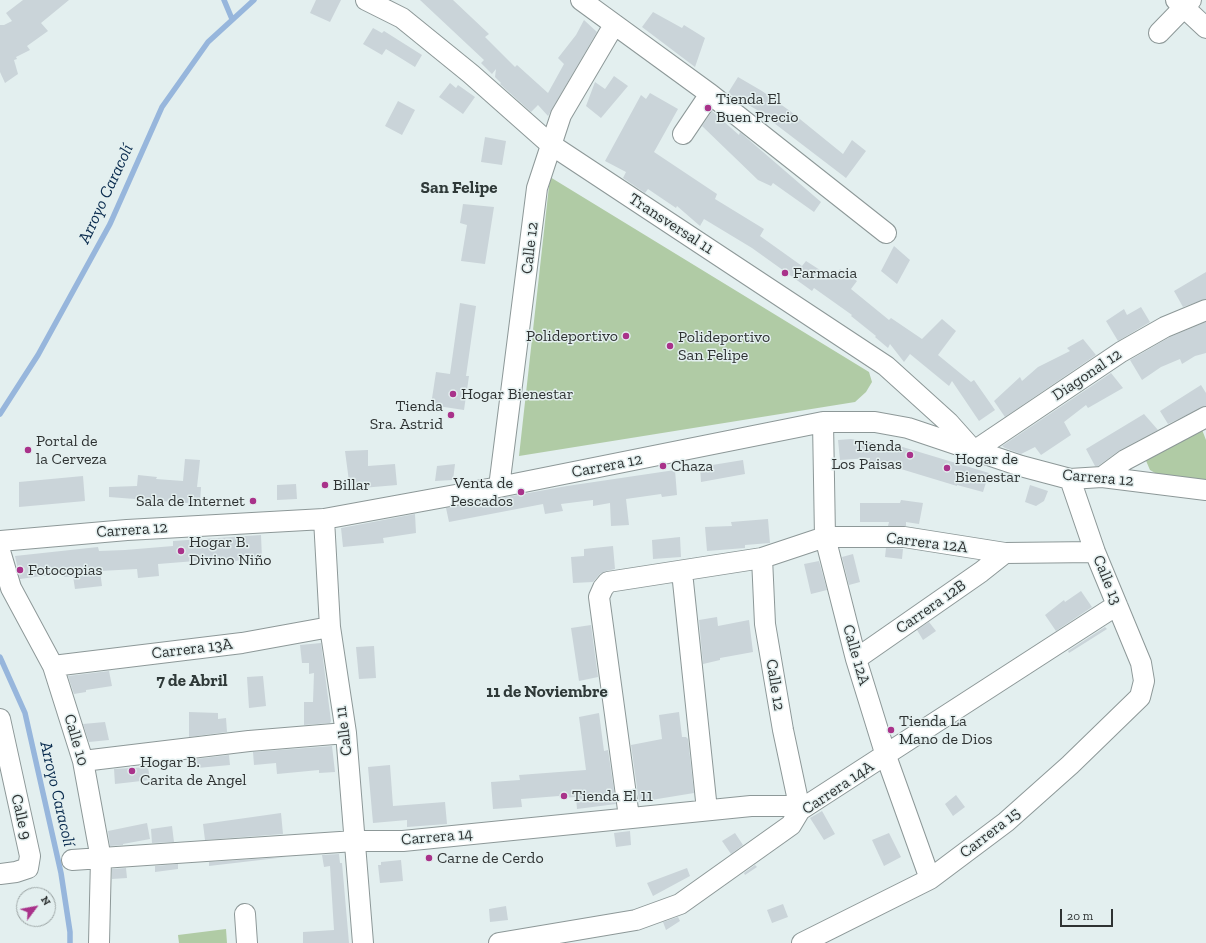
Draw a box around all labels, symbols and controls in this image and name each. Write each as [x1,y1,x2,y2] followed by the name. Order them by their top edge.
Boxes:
[716,89,798,127] place label: Tienda El Buen Precio
[703,103,713,113] marker: Tienda El Buen Precio
[74,141,138,247] water label: Arroyo Caracolí
[421,178,497,198] district label: San Felipe
[625,189,717,259] street label: Transversal 11
[517,221,543,275] street label: Calle 12
[793,263,857,283] place label: Farmacia
[780,268,790,278] marker: Farmacia
[526,326,618,346] place label: Polideportivo
[678,327,770,365] place label: Polideportivo San Felipe
[621,331,631,341] marker: Polideportivo
[665,341,675,351] marker: Polideportivo San Felipe
[1049,345,1125,405] street label: Diagonal 12
[461,384,574,404] place label: Hogar Bienestar
[448,389,458,399] marker: Hogar Bienestar
[370,396,443,434] place label: Tienda Sra. Astrid
[446,410,456,420] marker: Tienda Sra. Astrid
[36,431,107,469] place label: Portal de la Cerveza
[831,436,902,474] place label: Tienda Los Paisas
[23,445,33,455] marker: Portal de la Cerveza
[955,449,1021,487] place label: Hogar de Bienestar
[570,450,644,482] street label: Carrera 12
[905,450,915,460] marker: Tienda Los Paisas
[671,456,713,476] place label: Chaza
[658,461,668,471] marker: Chaza
[942,463,952,473] marker: Hogar de Bienestar
[1062,465,1134,491] street label: Carrera 12
[451,473,513,511] place label: Venta de Pescados
[333,475,370,495] place label: Billar
[320,480,330,490] marker: Billar
[516,487,526,497] marker: Venta de Pescados
[136,491,245,511] place label: Sala de Internet
[248,496,258,506] marker: Sala de Internet
[96,518,168,542] street label: Carrera 12
[885,528,969,558] street label: Carrera 12A
[189,532,272,570] place label: Hogar B. Divino Niño
[176,546,186,556] marker: Hogar B. Divino Niño
[1088,552,1126,608] street label: Calle 13
[28,560,103,580] place label: Fotocopias
[15,565,25,575] marker: Fotocopias
[892,576,970,638] street label: Carrera 12B
[838,622,874,688] street label: Calle 12A
[150,635,234,663] street label: Carrera 13A
[761,658,789,712] street label: Calle 12
[156,671,228,691] district label: 7 de Abril
[486,682,608,702] district label: 11 de Noviembre
[331,705,357,757] street label: Calle 11
[899,711,993,749] place label: Tienda La Mano de Dios
[59,712,93,768] street label: Calle 10
[886,725,896,735] marker: Tienda La Mano de Dios
[35,739,79,849] water label: Arroyo Caracolí
[140,752,247,790] place label: Hogar B. Carita de Angel
[799,757,877,819] street label: Carrera 14A
[127,766,137,776] marker: Hogar B. Carita de Angel
[572,786,653,806] place label: Tienda El 11
[559,791,569,801] marker: Tienda El 11
[6,792,36,842] street label: Calle 9
[956,803,1024,863] street label: Carrera 15
[400,824,474,850] street label: Carrera 14
[437,848,544,868] place label: Carne de Cerdo
[424,853,434,863] marker: Carne de Cerdo
[16,887,56,927] north arrow
[38,894,53,908] text: N
[1062,901,1115,927] scale bar
[1067,909,1093,923] text: 20 m

